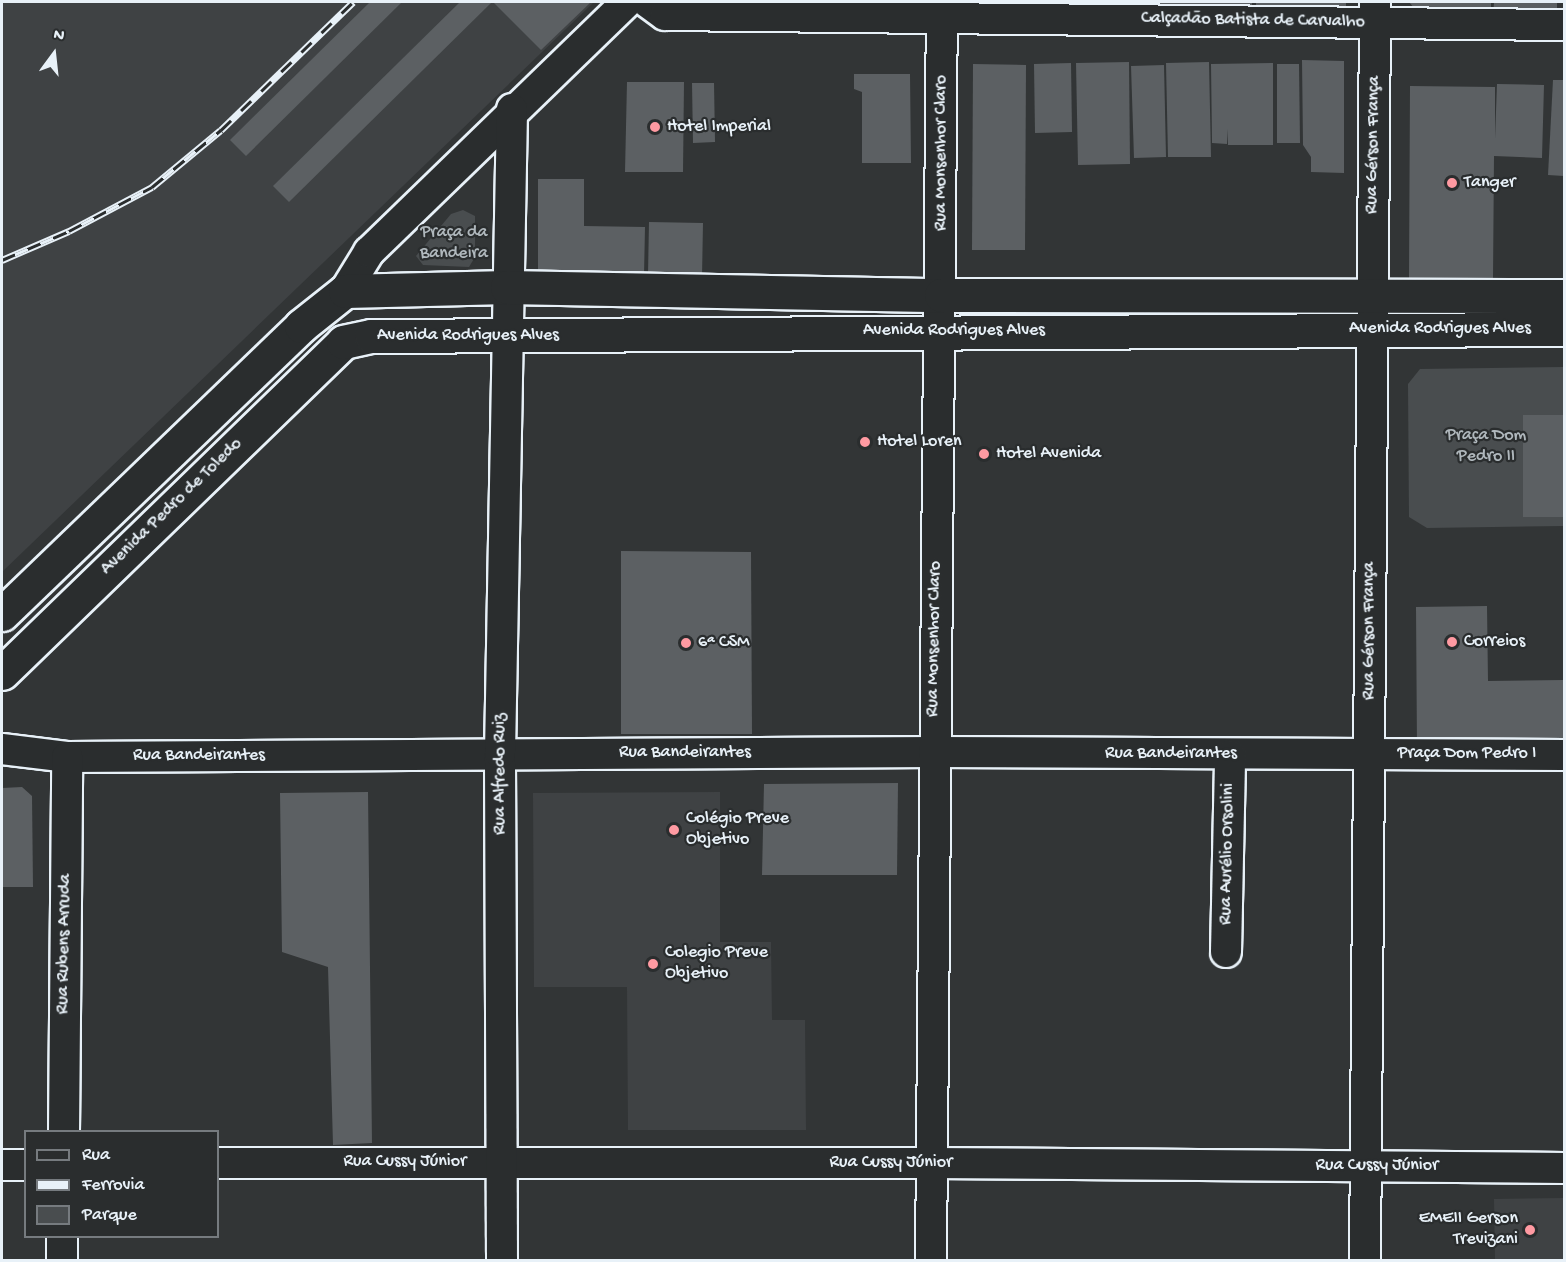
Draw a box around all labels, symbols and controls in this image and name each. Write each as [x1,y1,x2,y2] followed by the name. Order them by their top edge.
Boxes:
[1141,8,1365,34] street label: Calçadão Batista de Carvalho
[24,24,84,84] north arrow
[51,26,66,47] text: N
[931,75,953,231] street label: Rua Monsenhor Claro
[1362,76,1386,214] street label: Rua Gérson França
[667,116,771,138] place label: Hotel Imperial
[648,120,662,134] marker: Hotel Imperial
[1464,172,1515,194] place label: Tanger
[1445,176,1459,190] marker: Tanger
[420,223,488,266] park label: Praça da Bandeira
[1349,318,1531,340] street label: Avenida Rodrigues Alves
[863,320,1045,342] street label: Avenida Rodrigues Alves
[377,325,559,347] street label: Avenida Rodrigues Alves
[1446,426,1526,468] park label: Praça Dom Pedro II
[877,431,962,453] place label: Hotel Loren
[97,434,247,580] street label: Avenida Pedro de Toledo
[858,435,872,449] marker: Hotel Loren
[996,443,1101,465] place label: Hotel Avenida
[977,447,991,461] marker: Hotel Avenida
[923,561,947,717] street label: Rua Monsenhor Claro
[1359,562,1381,700] street label: Rua Gérson França
[1464,631,1525,653] place label: Correios
[698,632,750,654] place label: 6ª CSM
[1445,635,1459,649] marker: Correios
[679,636,693,650] marker: 6ª CSM
[490,713,512,835] street label: Rua Alfredo Ruiz
[619,742,751,764] street label: Rua Bandeirantes
[1105,743,1237,765] street label: Rua Bandeirantes
[1398,743,1536,765] street label: Praça Dom Pedro I
[133,745,265,767] street label: Rua Bandeirantes
[1216,783,1240,925] street label: Rua Aurélio Orsolini
[686,809,789,852] place label: Colégio Preve Objetivo
[667,823,681,837] marker: Colégio Preve Objetivo
[53,874,77,1014] street label: Rua Rubens Arruda
[665,943,768,986] place label: Colegio Preve Objetivo
[646,957,660,971] marker: Colegio Preve Objetivo
[24,1130,219,1238] legend
[82,1145,110,1166] text: Rua
[344,1151,466,1173] street label: Rua Cussy Júnior
[830,1152,952,1174] street label: Rua Cussy Júnior
[1316,1155,1438,1177] street label: Rua Cussy Júnior
[82,1175,144,1196] text: Ferrovia
[82,1205,137,1226] text: Parque
[1419,1209,1518,1252] place label: EMEII Gerson Trevizani
[1523,1223,1537,1237] marker: EMEII Gerson Trevizani

